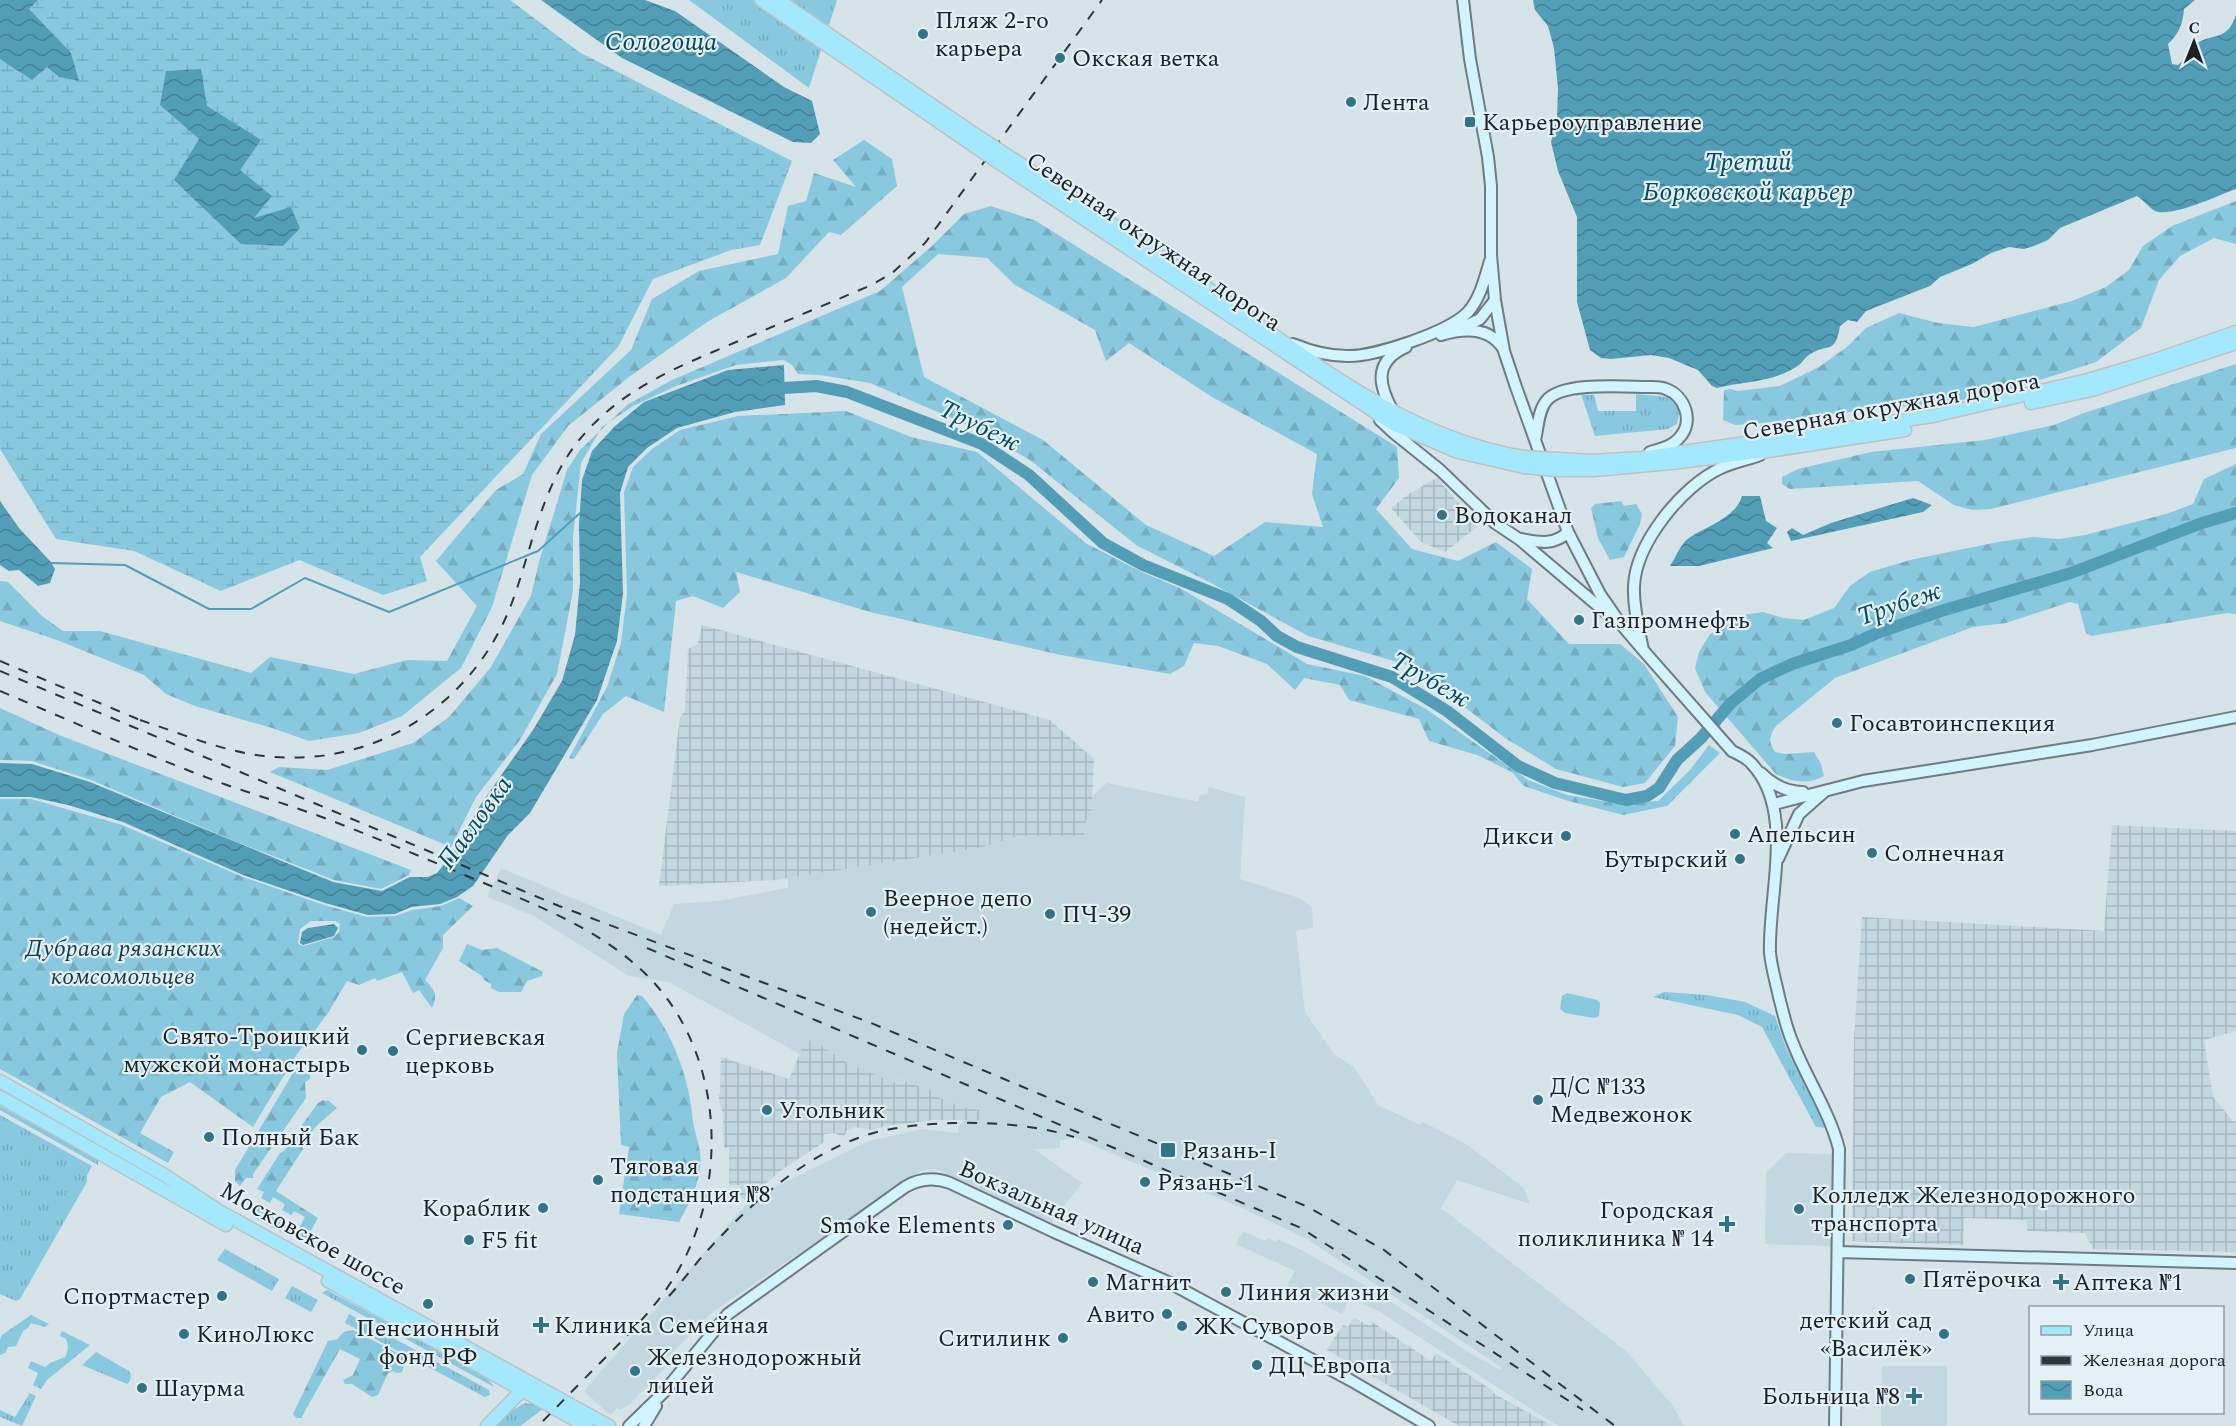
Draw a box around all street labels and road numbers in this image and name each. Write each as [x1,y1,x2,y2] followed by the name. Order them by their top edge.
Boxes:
[1019,143,1289,341] street label: Северная окружная дорога
[1740,363,2043,451] street label: Северная окружная дорога
[953,1151,1150,1265] street label: Вокзальная улица
[213,1173,412,1305] street label: Московское шоссе

